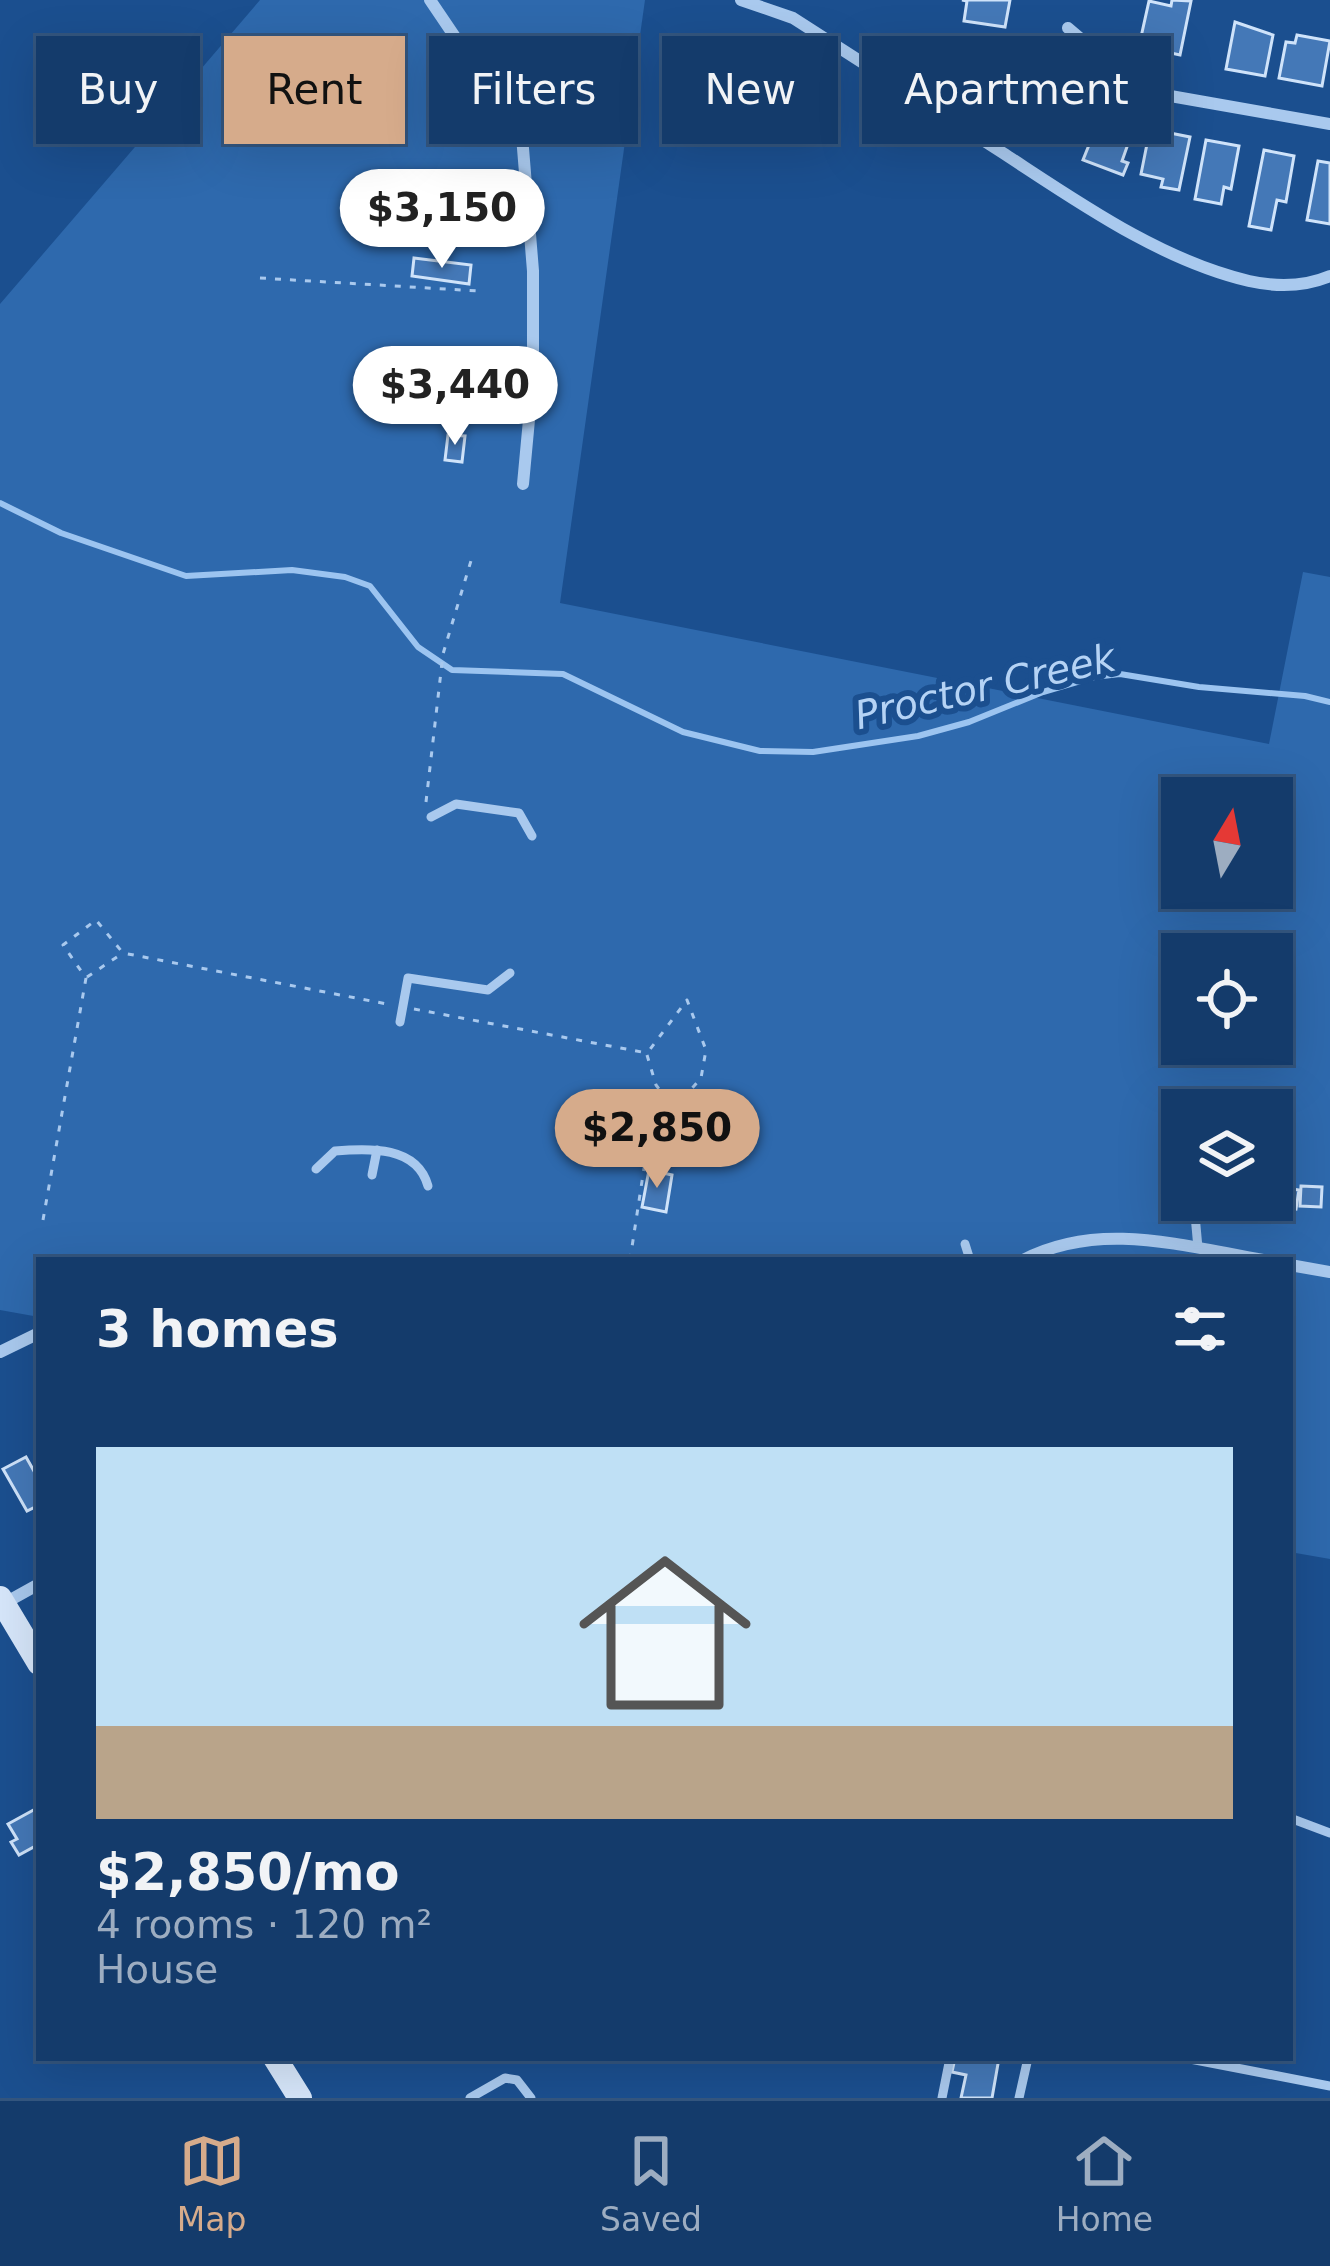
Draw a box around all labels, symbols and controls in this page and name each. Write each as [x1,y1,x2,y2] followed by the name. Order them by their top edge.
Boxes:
[36,36,200,144] chip: Buy
[224,36,405,144] chip: Rent
[429,36,638,144] chip: Filters
[662,36,838,144] chip: New
[862,36,1171,144] chip: Apartment
[344,169,540,271] pin: $3,150
[367,185,517,230] text: $3,150
[357,346,553,448] pin: $3,440
[380,362,530,407] text: $3,440
[850,634,1121,738] water label: Proctor Creek
[1161,777,1293,909] north arrow
[1161,777,1293,1221] map controls
[1161,933,1293,1065] button: locate
[559,1089,755,1191] pin: $2,850
[1161,1089,1293,1221] button: layers
[582,1105,732,1150] text: $2,850
[1167,1296,1233,1362] icon: filters
[96,1300,339,1359] text: 3 homes
[557,1525,773,1741] icon: home
[96,1843,400,1902] text: $2,850/mo
[96,1902,432,1947] text: 4 rooms · 120 m²
[96,1947,218,1992] text: House
[177,2128,246,2239] tab: Map
[600,2128,702,2239] tab: Saved
[1056,2128,1153,2239] tab: Home

